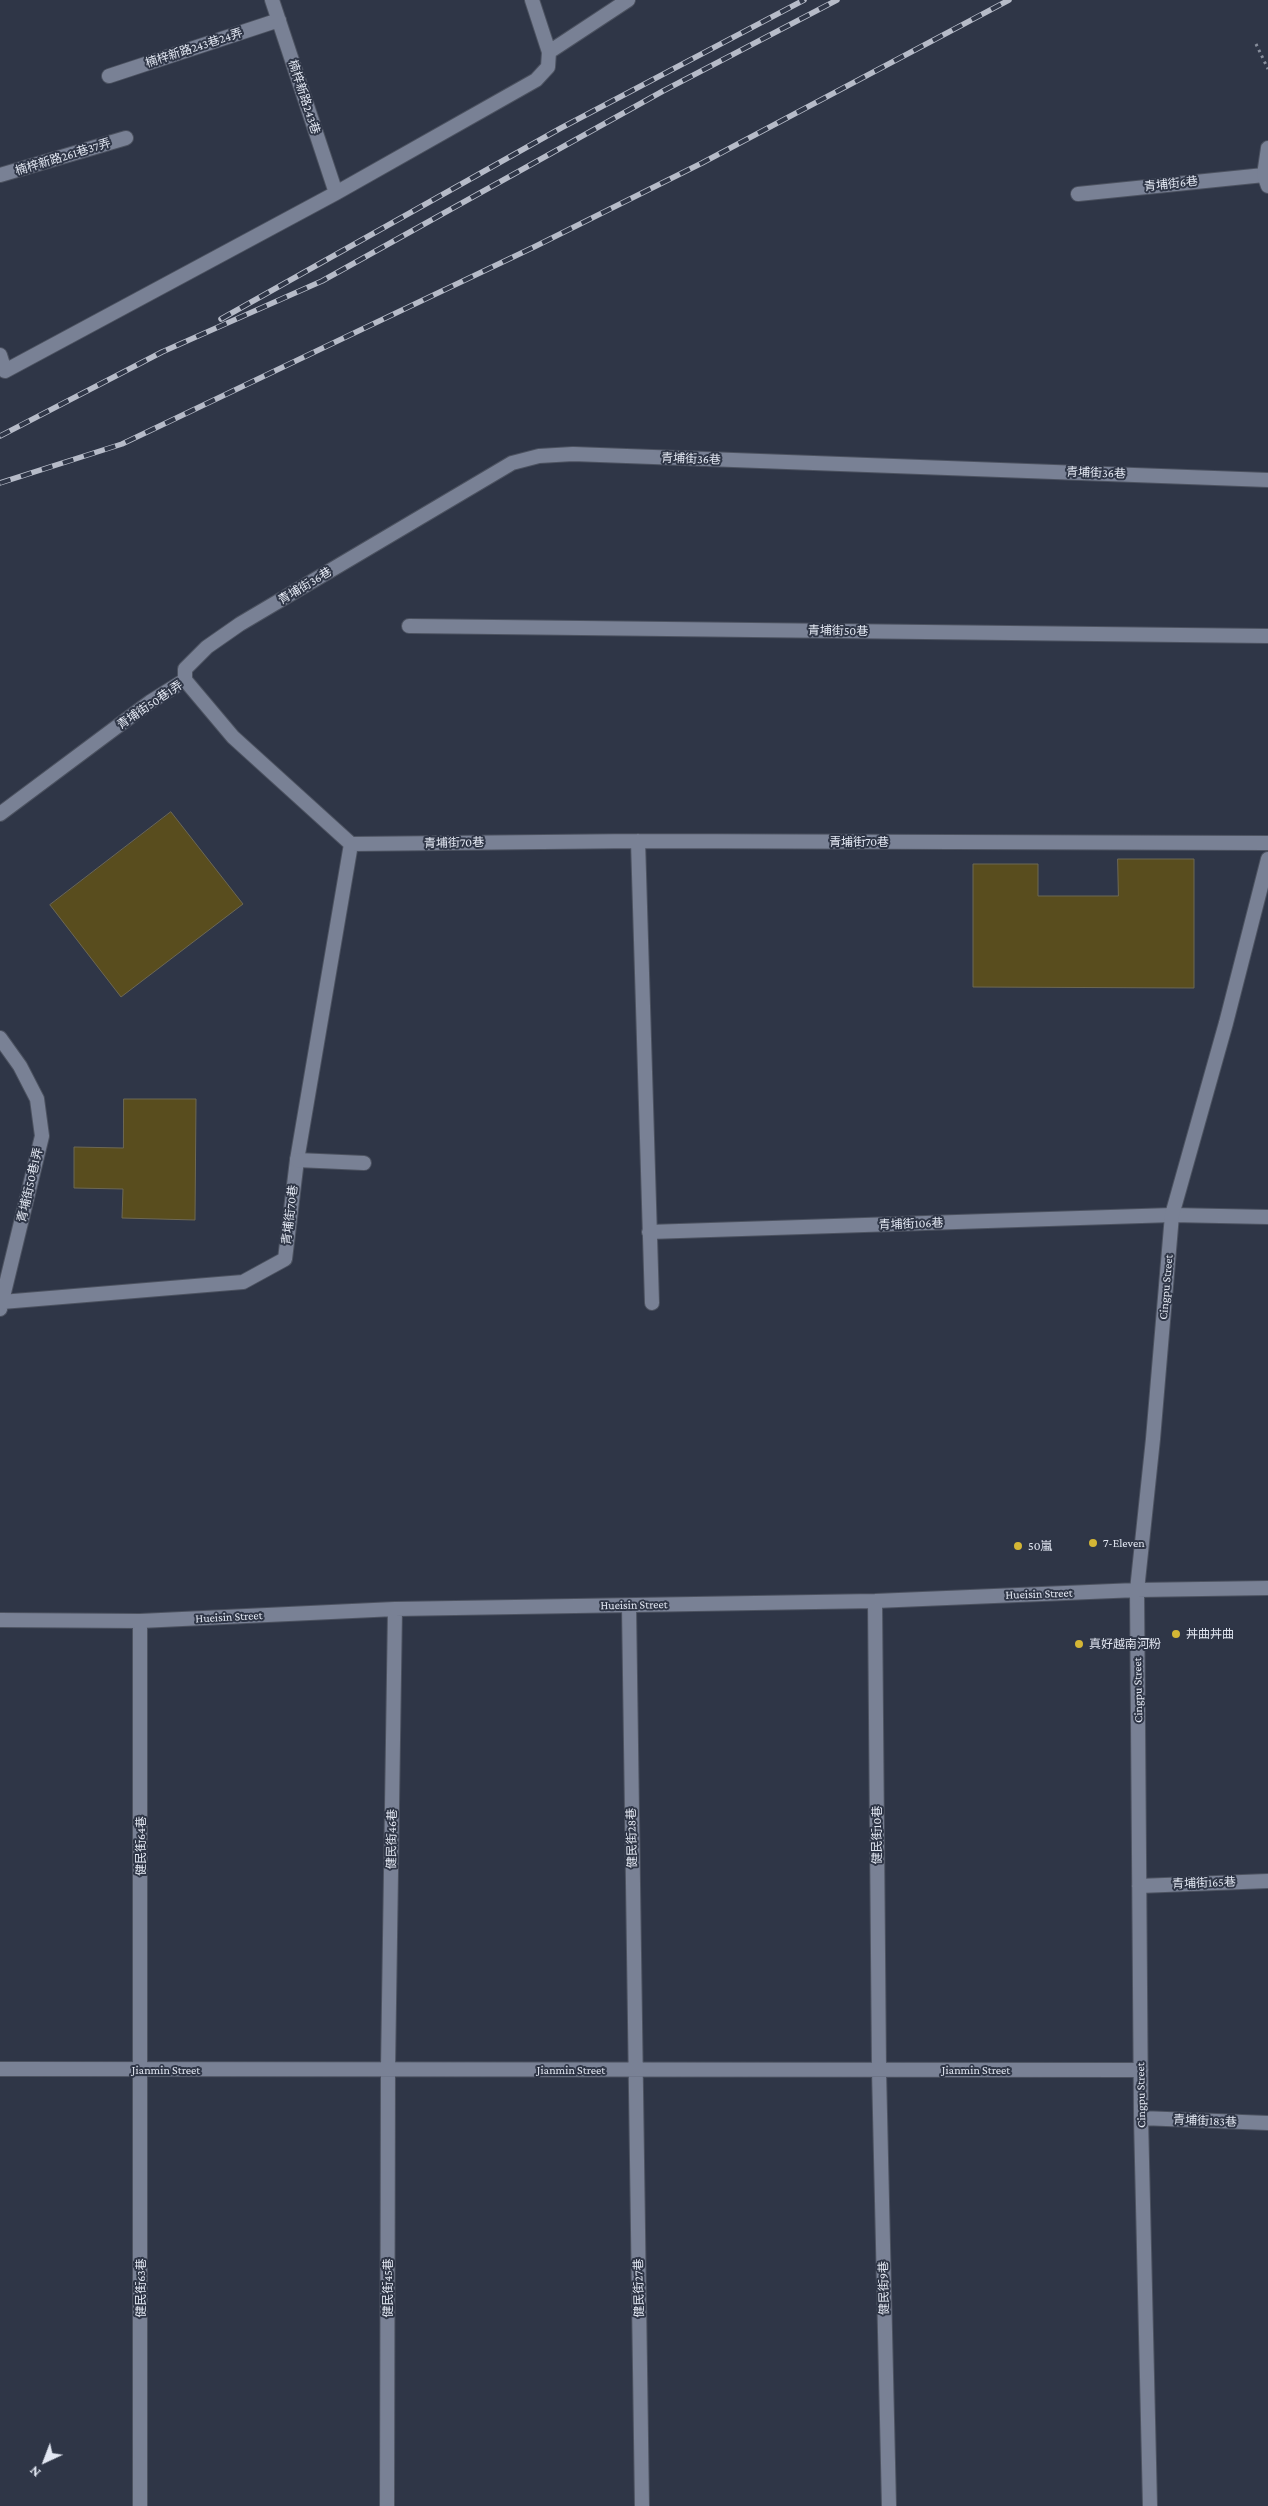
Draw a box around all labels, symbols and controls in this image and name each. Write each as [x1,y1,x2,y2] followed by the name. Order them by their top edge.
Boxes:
[144,26,244,70] street label: 楠梓新路243巷24弄
[285,58,323,136] street label: 楠梓新路243巷
[14,136,112,178] street label: 楠梓新路261巷37弄
[1143,174,1199,194] street label: 青埔街6巷
[661,451,721,467] street label: 青埔街36巷
[1066,465,1126,481] street label: 青埔街36巷
[276,564,334,608] street label: 青埔街36巷
[808,623,868,639] street label: 青埔街50巷
[114,678,186,732] street label: 青埔街50巷1弄
[424,835,484,851] street label: 青埔街70巷
[829,835,889,849] street label: 青埔街70巷
[14,1146,46,1224] street label: 青埔街50巷1弄
[279,1184,301,1246] street label: 青埔街70巷
[878,1216,944,1232] street label: 青埔街106巷
[1156,1254,1176,1320] street label: Cingpu Street
[1103,1536,1145,1550] place label: 7-Eleven
[1087,1537,1099,1549] marker: 7-Eleven
[1028,1539,1052,1553] place label: 50嵐
[1012,1540,1024,1552] marker: 50嵐
[1005,1586,1073,1602] street label: Hueisin Street
[600,1597,668,1613] street label: Hueisin Street
[195,1608,263,1626] street label: Hueisin Street
[1186,1627,1234,1641] place label: 丼曲丼曲
[1170,1628,1182,1640] marker: 丼曲丼曲
[1089,1637,1161,1651] place label: 真好越南河粉
[1073,1638,1085,1650] marker: 真好越南河粉
[1130,1657,1146,1723] street label: Cingpu Street
[870,1806,884,1864] street label: 健民街10巷
[624,1808,640,1868] street label: 健民街28巷
[384,1809,400,1869] street label: 健民街46巷
[134,1816,148,1876] street label: 健民街64巷
[1172,1875,1236,1891] street label: 青埔街165巷
[1133,2062,1149,2128] street label: Cingpu Street
[132,2063,200,2077] street label: Jianmin Street
[537,2063,605,2077] street label: Jianmin Street
[942,2063,1010,2077] street label: Jianmin Street
[1173,2113,1237,2129] street label: 青埔街183巷
[134,2258,148,2318] street label: 健民街63巷
[381,2258,395,2318] street label: 健民街45巷
[631,2258,647,2318] street label: 健民街27巷
[876,2261,892,2315] street label: 健民街9巷
[20,2436,70,2486] north arrow
[26,2463,44,2481] text: N

